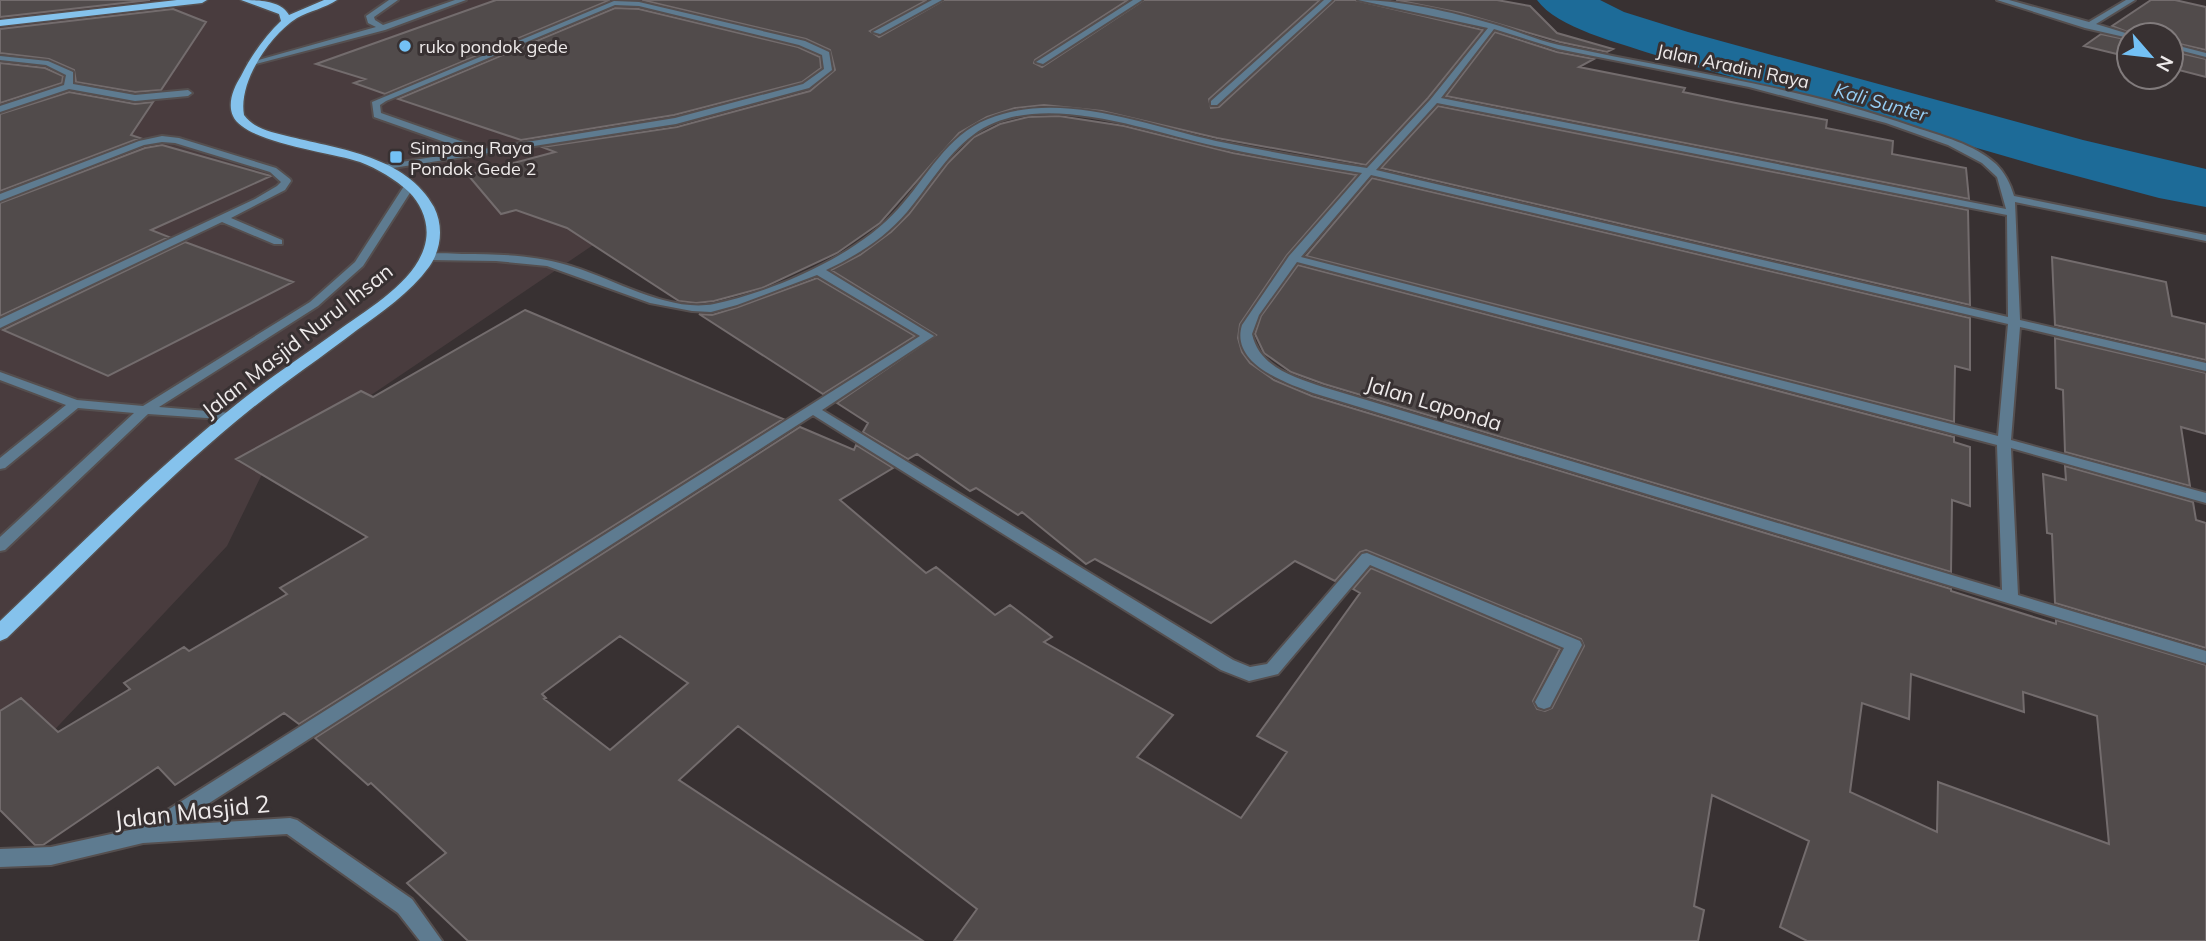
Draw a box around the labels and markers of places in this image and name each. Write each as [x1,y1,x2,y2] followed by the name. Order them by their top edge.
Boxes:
[419,35,568,58] place label: ruko pondok gede
[397,38,413,54] marker: ruko pondok gede
[410,136,536,180] place label: Simpang Raya Pondok Gede 2
[388,149,404,165] marker: Simpang Raya Pondok Gede 2

